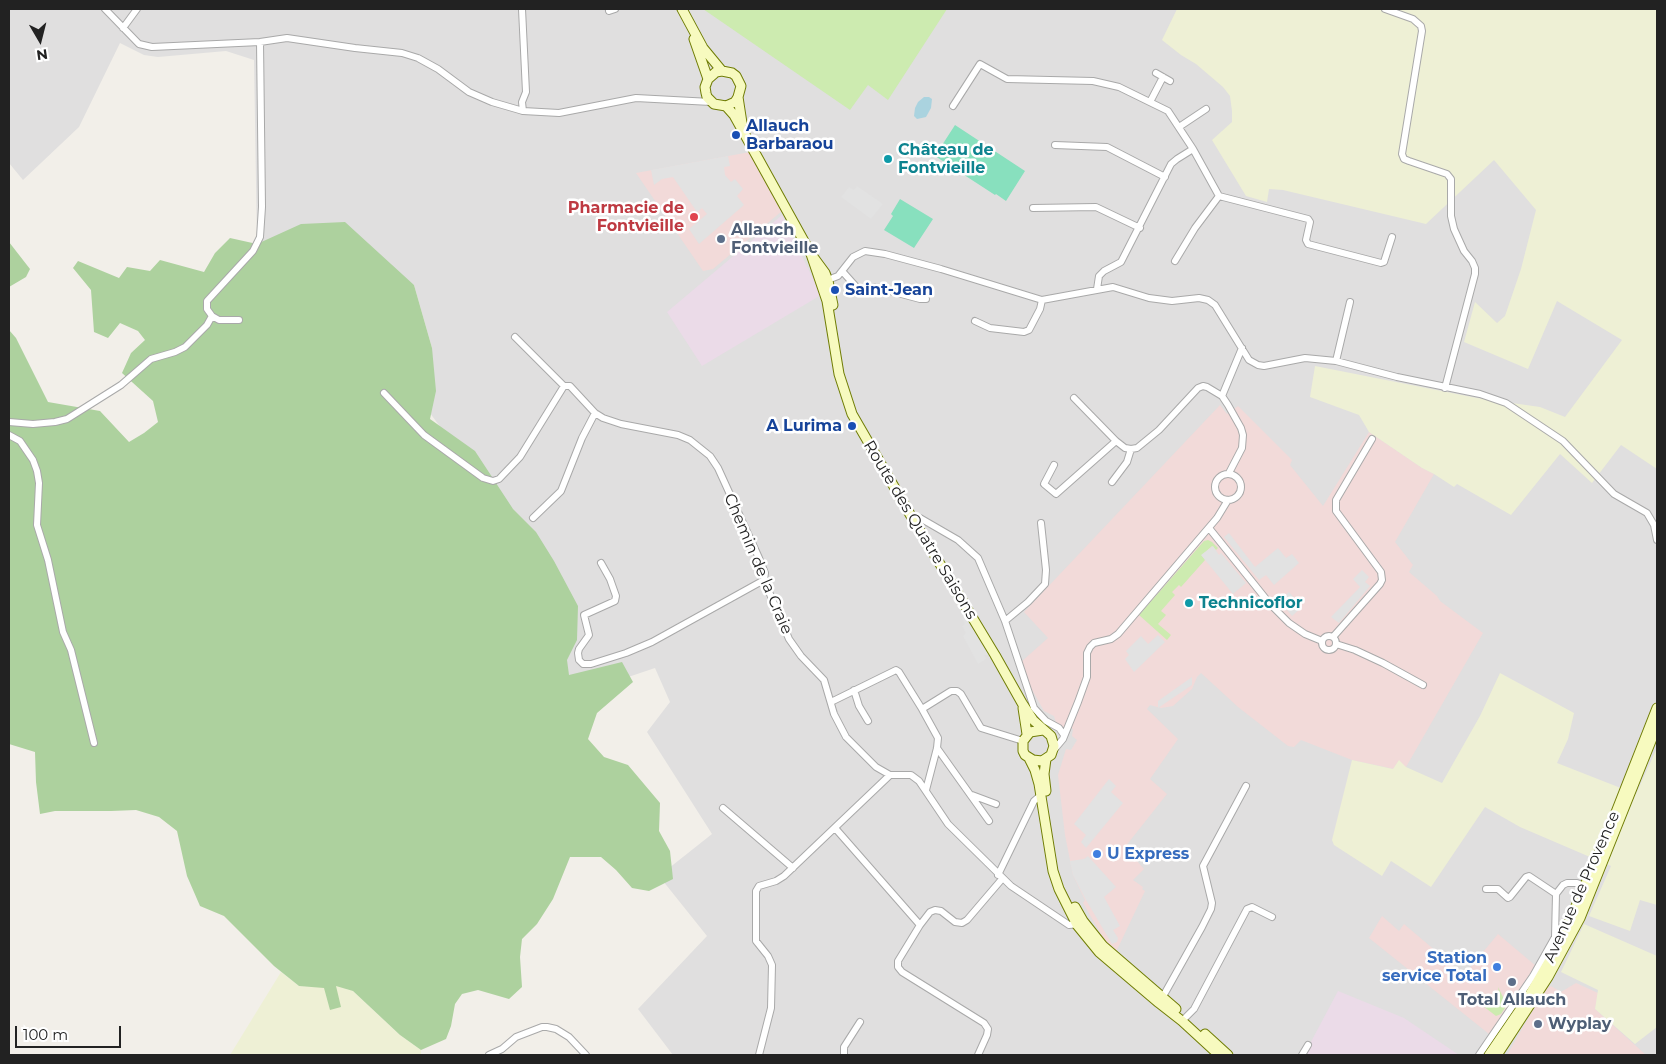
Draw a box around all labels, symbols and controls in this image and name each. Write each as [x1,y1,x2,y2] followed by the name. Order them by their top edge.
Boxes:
[15,15,65,65] north arrow
[35,45,49,65] text: N
[746,116,833,154] place label: Allauch Barbaraou
[730,129,742,141] marker: Allauch Barbaraou
[898,140,994,178] place label: Château de Fontvieille
[882,153,894,165] marker: Château de Fontvieille
[568,198,684,236] place label: Pharmacie de Fontvieille
[688,211,700,223] marker: Pharmacie de Fontvieille
[731,220,818,258] place label: Allauch Fontvieille
[715,233,727,245] marker: Allauch Fontvieille
[845,280,933,300] place label: Saint-Jean
[829,284,841,296] marker: Saint-Jean
[766,416,842,436] place label: A Lurima
[846,420,858,432] marker: A Lurima
[859,437,981,623] street label: Route des Quatre Saisons
[720,491,796,637] street label: Chemin de la Craie
[1199,593,1303,613] place label: Technicoflor
[1183,597,1195,609] marker: Technicoflor
[1540,808,1624,966] street label: Avenue de Provence
[1107,844,1189,864] place label: U Express
[1091,848,1103,860] marker: U Express
[1382,948,1487,986] place label: Station service Total
[1491,961,1503,973] marker: Station service Total
[1506,976,1518,988] marker: Total Allauch
[1458,990,1566,1010] place label: Total Allauch
[1548,1014,1611,1034] place label: Wyplay
[18,1016,124,1048] scale bar
[1532,1018,1544,1030] marker: Wyplay
[23,1025,68,1044] text: 100 m

